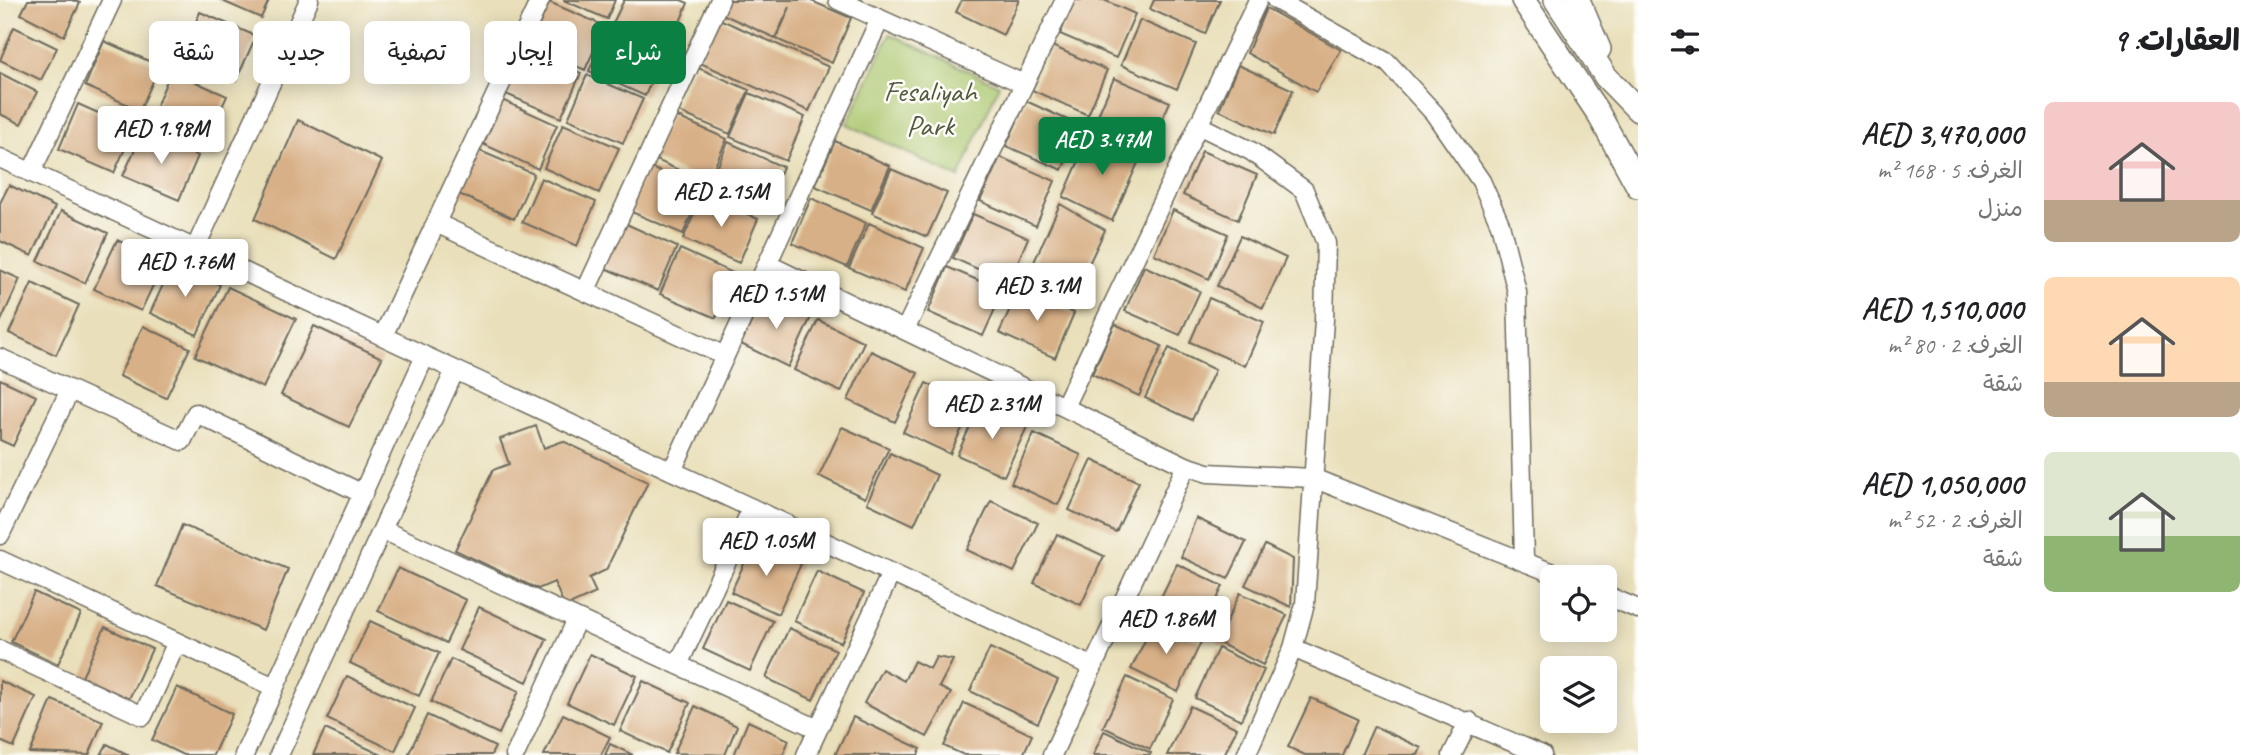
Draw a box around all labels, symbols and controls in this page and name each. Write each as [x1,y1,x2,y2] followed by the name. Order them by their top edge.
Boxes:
[149,21,239,84] chip: شقة
[253,21,350,84] chip: جديد
[364,21,470,84] chip: تصفية
[484,21,577,84] chip: إيجار
[591,21,686,84] chip: شراء
[2113,21,2240,59] text: العقارات: 9
[1666,23,1704,61] icon: filters
[883,72,979,144] park label: Fesaliyah Park
[81,106,241,166] pin: AED 1.98M
[114,114,208,143] text: AED 1.98M
[1861,115,2023,153] text: AED 3,470,000
[1022,118,1182,177] pin: AED 3.47M
[1055,125,1150,154] text: AED 3.47M
[2100,130,2184,214] icon: home
[1877,156,2023,185] text: الغرف: 5 · 168 m²
[641,170,801,229] pin: AED 2.15M
[674,177,768,206] text: AED 2.15M
[1978,194,2023,223] text: منزل
[105,240,265,299] pin: AED 1.76M
[137,247,233,276] text: AED 1.76M
[965,264,1109,323] pin: AED 3.1M
[995,271,1079,300] text: AED 3.1M
[696,272,856,331] pin: AED 1.51M
[729,279,823,308] text: AED 1.51M
[1861,290,2023,328] text: AED 1,510,000
[2100,305,2184,389] icon: home
[1888,331,2023,360] text: الغرف: 2 · 80 m²
[1983,369,2023,398] text: شقة
[912,382,1072,441] pin: AED 2.31M
[944,389,1040,418] text: AED 2.31M
[1861,465,2023,503] text: AED 1,050,000
[2100,480,2184,564] icon: home
[1888,506,2023,535] text: الغرف: 2 · 52 m²
[686,518,846,578] pin: AED 1.05M
[719,526,813,555] text: AED 1.05M
[1983,544,2023,573] text: شقة
[1540,565,1617,733] map controls
[1540,565,1617,642] button: locate
[1086,596,1246,656] pin: AED 1.86M
[1118,604,1214,633] text: AED 1.86M
[1540,656,1617,733] button: layers

